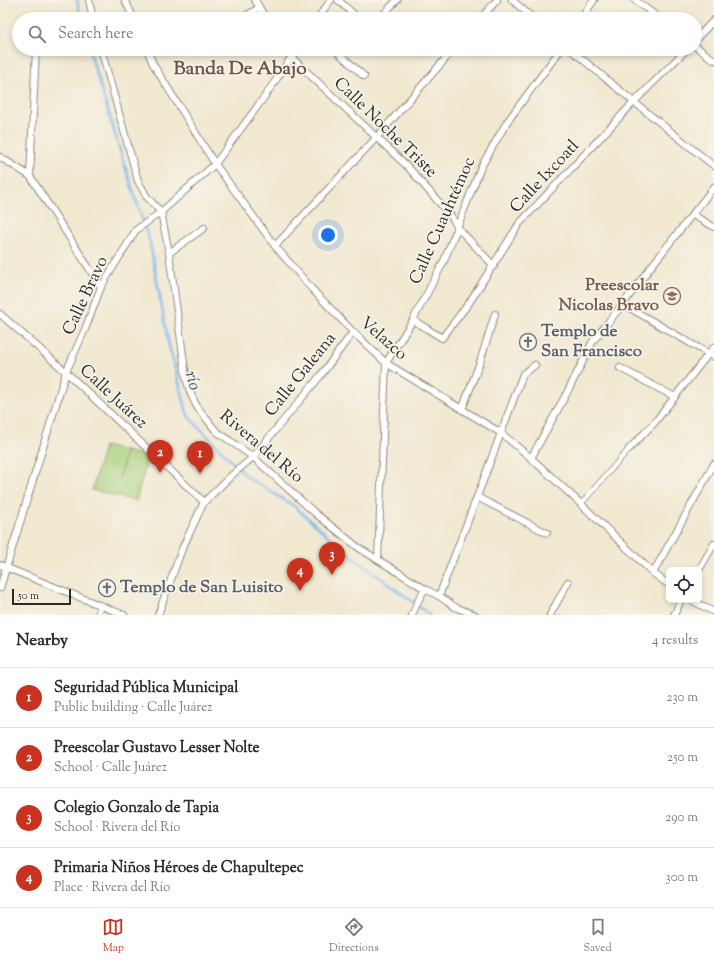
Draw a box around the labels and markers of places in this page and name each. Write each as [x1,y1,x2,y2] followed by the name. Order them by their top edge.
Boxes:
[559,274,660,318] place label: Preescolar Nicolas Bravo
[662,286,682,306] school or university icon: Preescolar Nicolas Bravo
[541,320,642,364] place label: Templo de San Francisco
[518,332,538,352] church icon: Templo de San Francisco
[147,440,173,473] pin: 2
[187,441,213,474] pin: 1
[319,542,345,575] pin: 3
[287,558,313,591] pin: 4
[120,576,283,600] place label: Templo de San Luisito
[97,578,117,598] church icon: Templo de San Luisito

